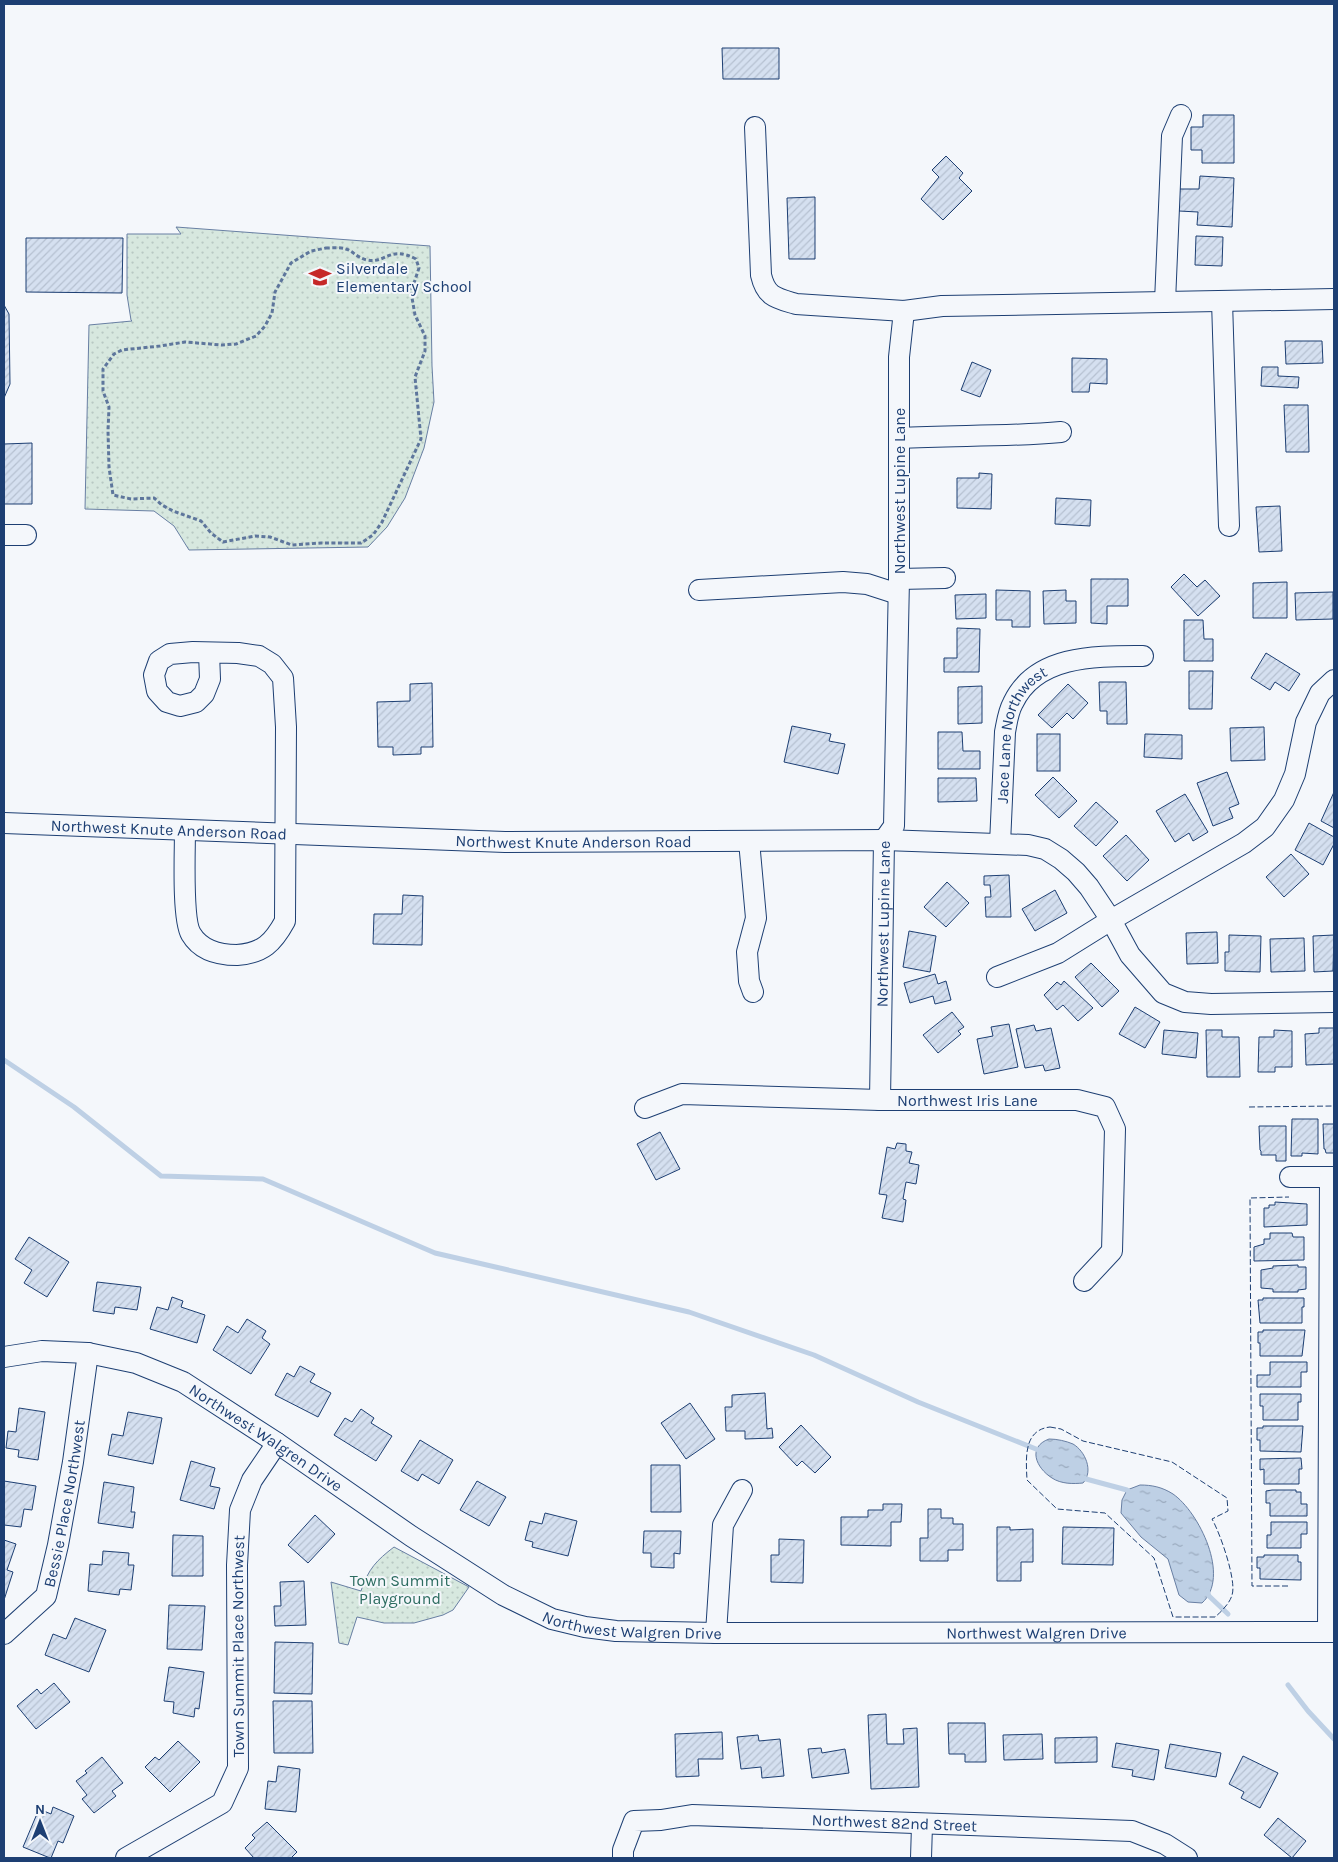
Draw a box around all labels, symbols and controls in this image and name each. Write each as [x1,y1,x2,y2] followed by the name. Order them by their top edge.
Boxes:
[336,259,472,296] place label: Silverdale Elementary School
[307,264,333,290] school or university icon: Silverdale Elementary School
[890,408,909,574] street label: Northwest Lupine Lane
[992,661,1050,804] street label: Jace Lane Northwest
[50,815,287,843] street label: Northwest Knute Anderson Road
[455,831,692,852] street label: Northwest Knute Anderson Road
[872,841,893,1007] street label: Northwest Lupine Lane
[897,1091,1038,1110] street label: Northwest Iris Lane
[186,1379,346,1495] street label: Northwest Walgren Drive
[39,1419,88,1589] street label: Bessie Place Northwest
[227,1534,248,1757] street label: Town Summit Place Northwest
[350,1571,450,1608] park label: Town Summit Playground
[539,1606,722,1643] street label: Northwest Walgren Drive
[946,1623,1127,1642] street label: Northwest Walgren Drive
[15,1797,65,1847] north arrow
[35,1801,45,1818] text: N
[811,1810,977,1835] street label: Northwest 82nd Street

